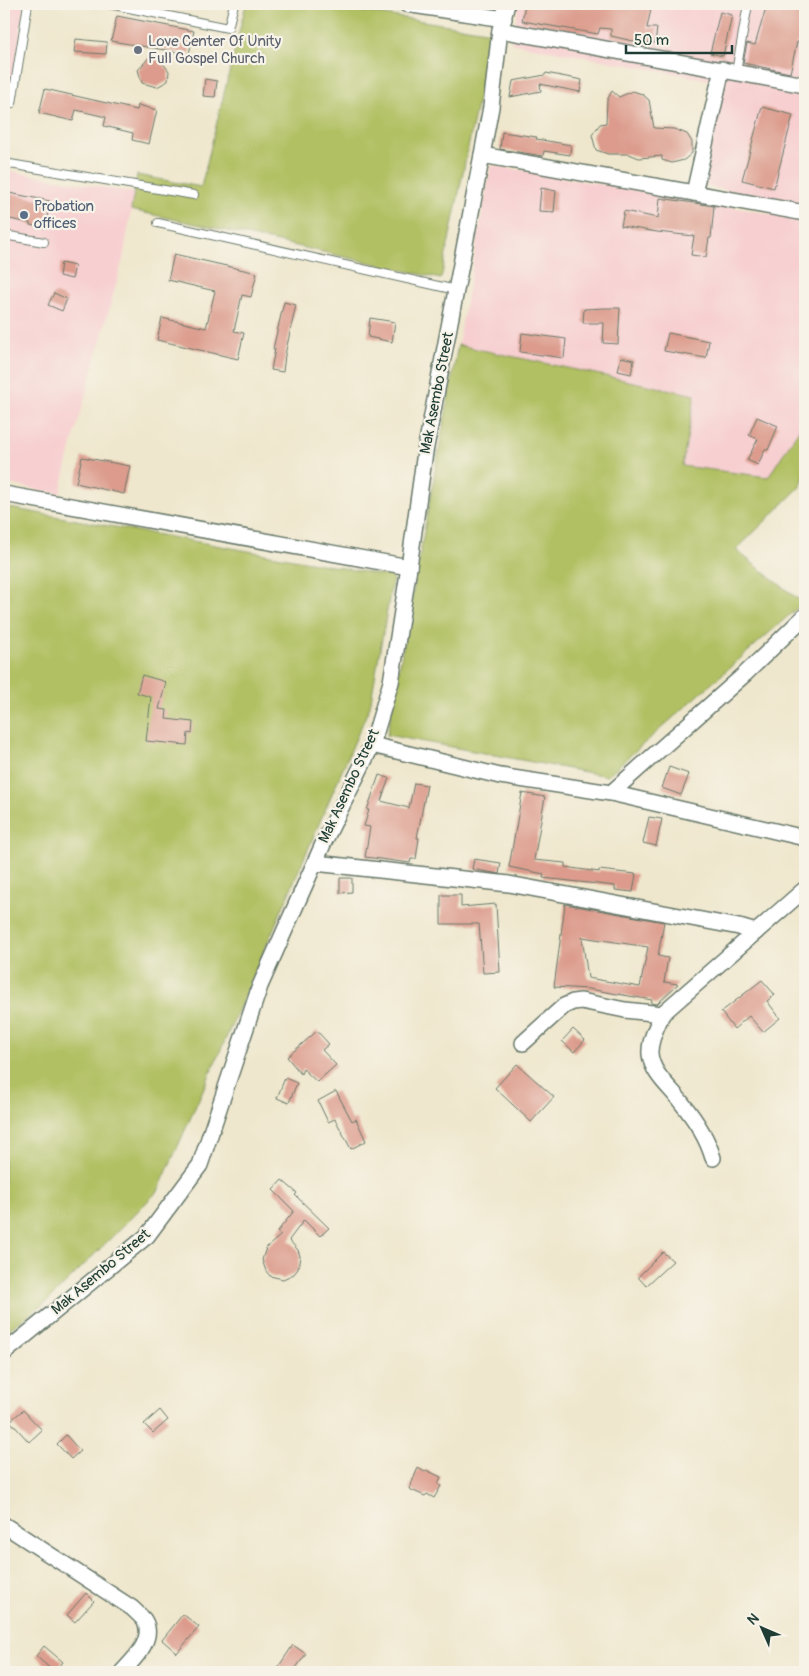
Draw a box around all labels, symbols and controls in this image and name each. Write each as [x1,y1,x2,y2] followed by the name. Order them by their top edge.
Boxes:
[626,22,733,54] scale bar
[634,31,669,50] text: 50 m
[148,32,282,68] place label: Love Center Of Unity Full Gospel Church
[132,44,144,56] marker: Love Center Of Unity Full Gospel Church
[34,197,94,233] place label: Probation offices
[18,209,30,221] marker: Probation offices
[416,330,458,456] street label: Mak Asembo Street
[314,725,384,846] street label: Mak Asembo Street
[48,1224,155,1319] street label: Mak Asembo Street
[736,1604,786,1654] north arrow
[744,1610,763,1629] text: N

